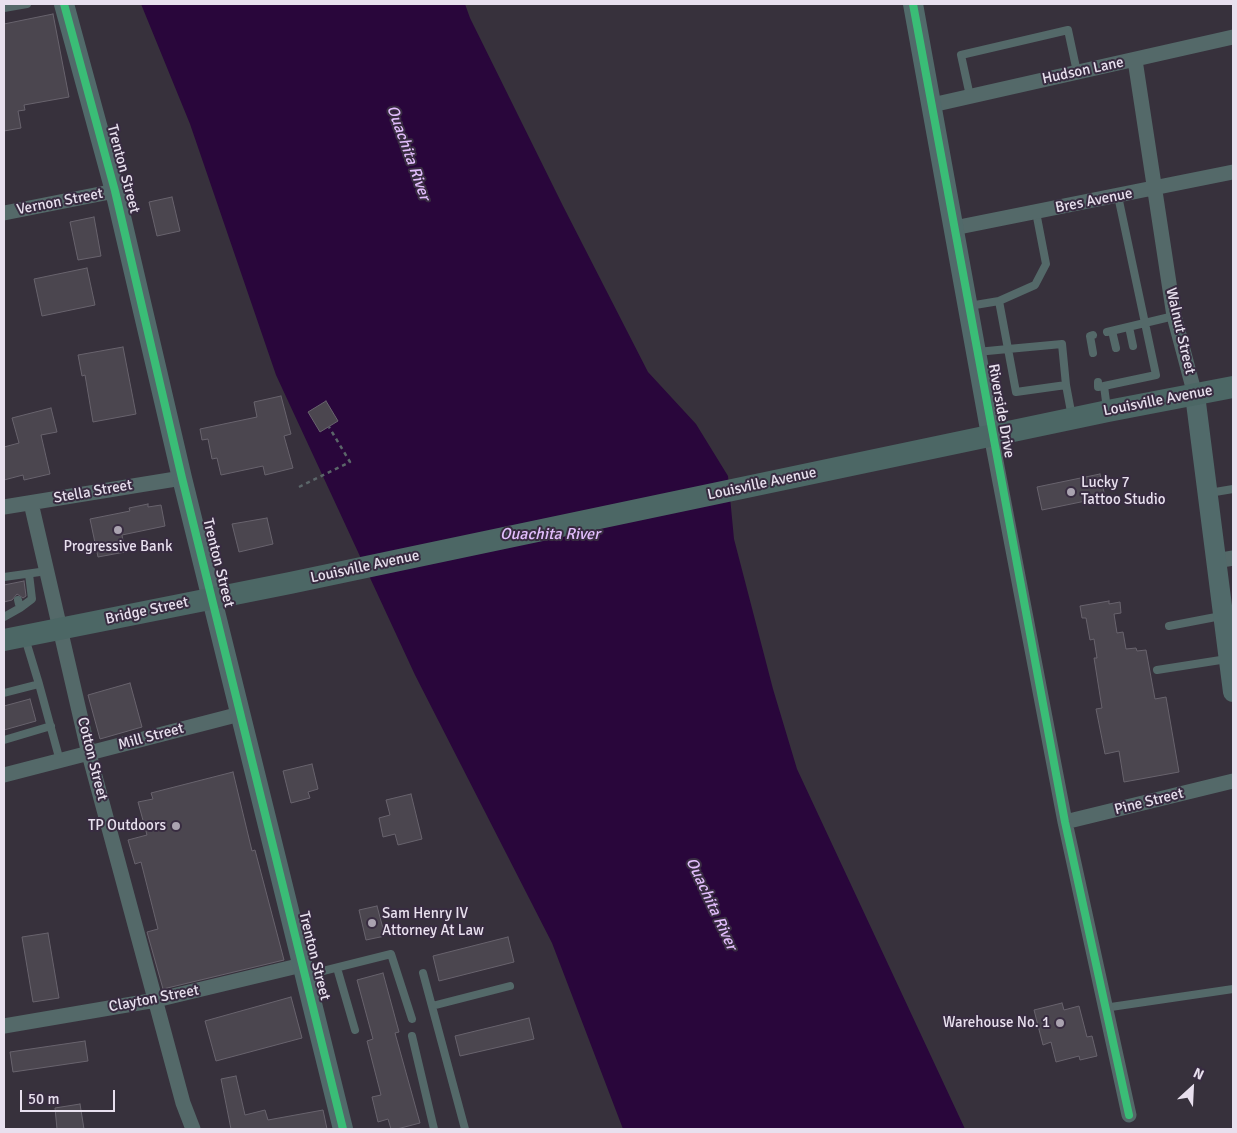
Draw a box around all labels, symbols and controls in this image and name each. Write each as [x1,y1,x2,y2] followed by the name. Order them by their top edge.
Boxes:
[1040,54,1126,88] street label: Hudson Lane
[382,103,434,203] water label: Ouachita River
[103,123,143,215] street label: Trenton Street
[15,185,105,219] street label: Vernon Street
[1054,185,1134,217] street label: Bres Avenue
[1161,286,1199,376] street label: Walnut Street
[984,362,1018,460] street label: Riverside Drive
[1102,382,1214,420] street label: Louisville Avenue
[706,464,818,504] street label: Louisville Avenue
[1081,474,1166,509] place label: Lucky 7 Tattoo Studio
[52,476,134,508] street label: Stella Street
[1065,486,1077,498] marker: Lucky 7 Tattoo Studio
[198,517,238,609] street label: Trenton Street
[112,524,124,536] marker: Progressive Bank
[500,525,600,545] water label: Ouachita River
[64,538,172,556] place label: Progressive Bank
[309,547,421,587] street label: Louisville Avenue
[104,593,190,629] street label: Bridge Street
[73,715,111,803] street label: Cotton Street
[116,720,186,754] street label: Mill Street
[1113,785,1185,819] street label: Pine Street
[88,817,166,835] place label: TP Outdoors
[170,820,182,832] marker: TP Outdoors
[681,855,741,953] water label: Ouachita River
[382,905,484,940] place label: Sam Henry IV Attorney At Law
[294,910,334,1002] street label: Trenton Street
[366,917,378,929] marker: Sam Henry IV Attorney At Law
[107,981,201,1017] street label: Clayton Street
[943,1014,1050,1032] place label: Warehouse No. 1
[1054,1017,1066,1029] marker: Warehouse No. 1
[1167,1063,1217,1113] north arrow
[1191,1064,1207,1084] text: N
[22,1080,118,1112] scale bar
[28,1090,59,1108] text: 50 m

